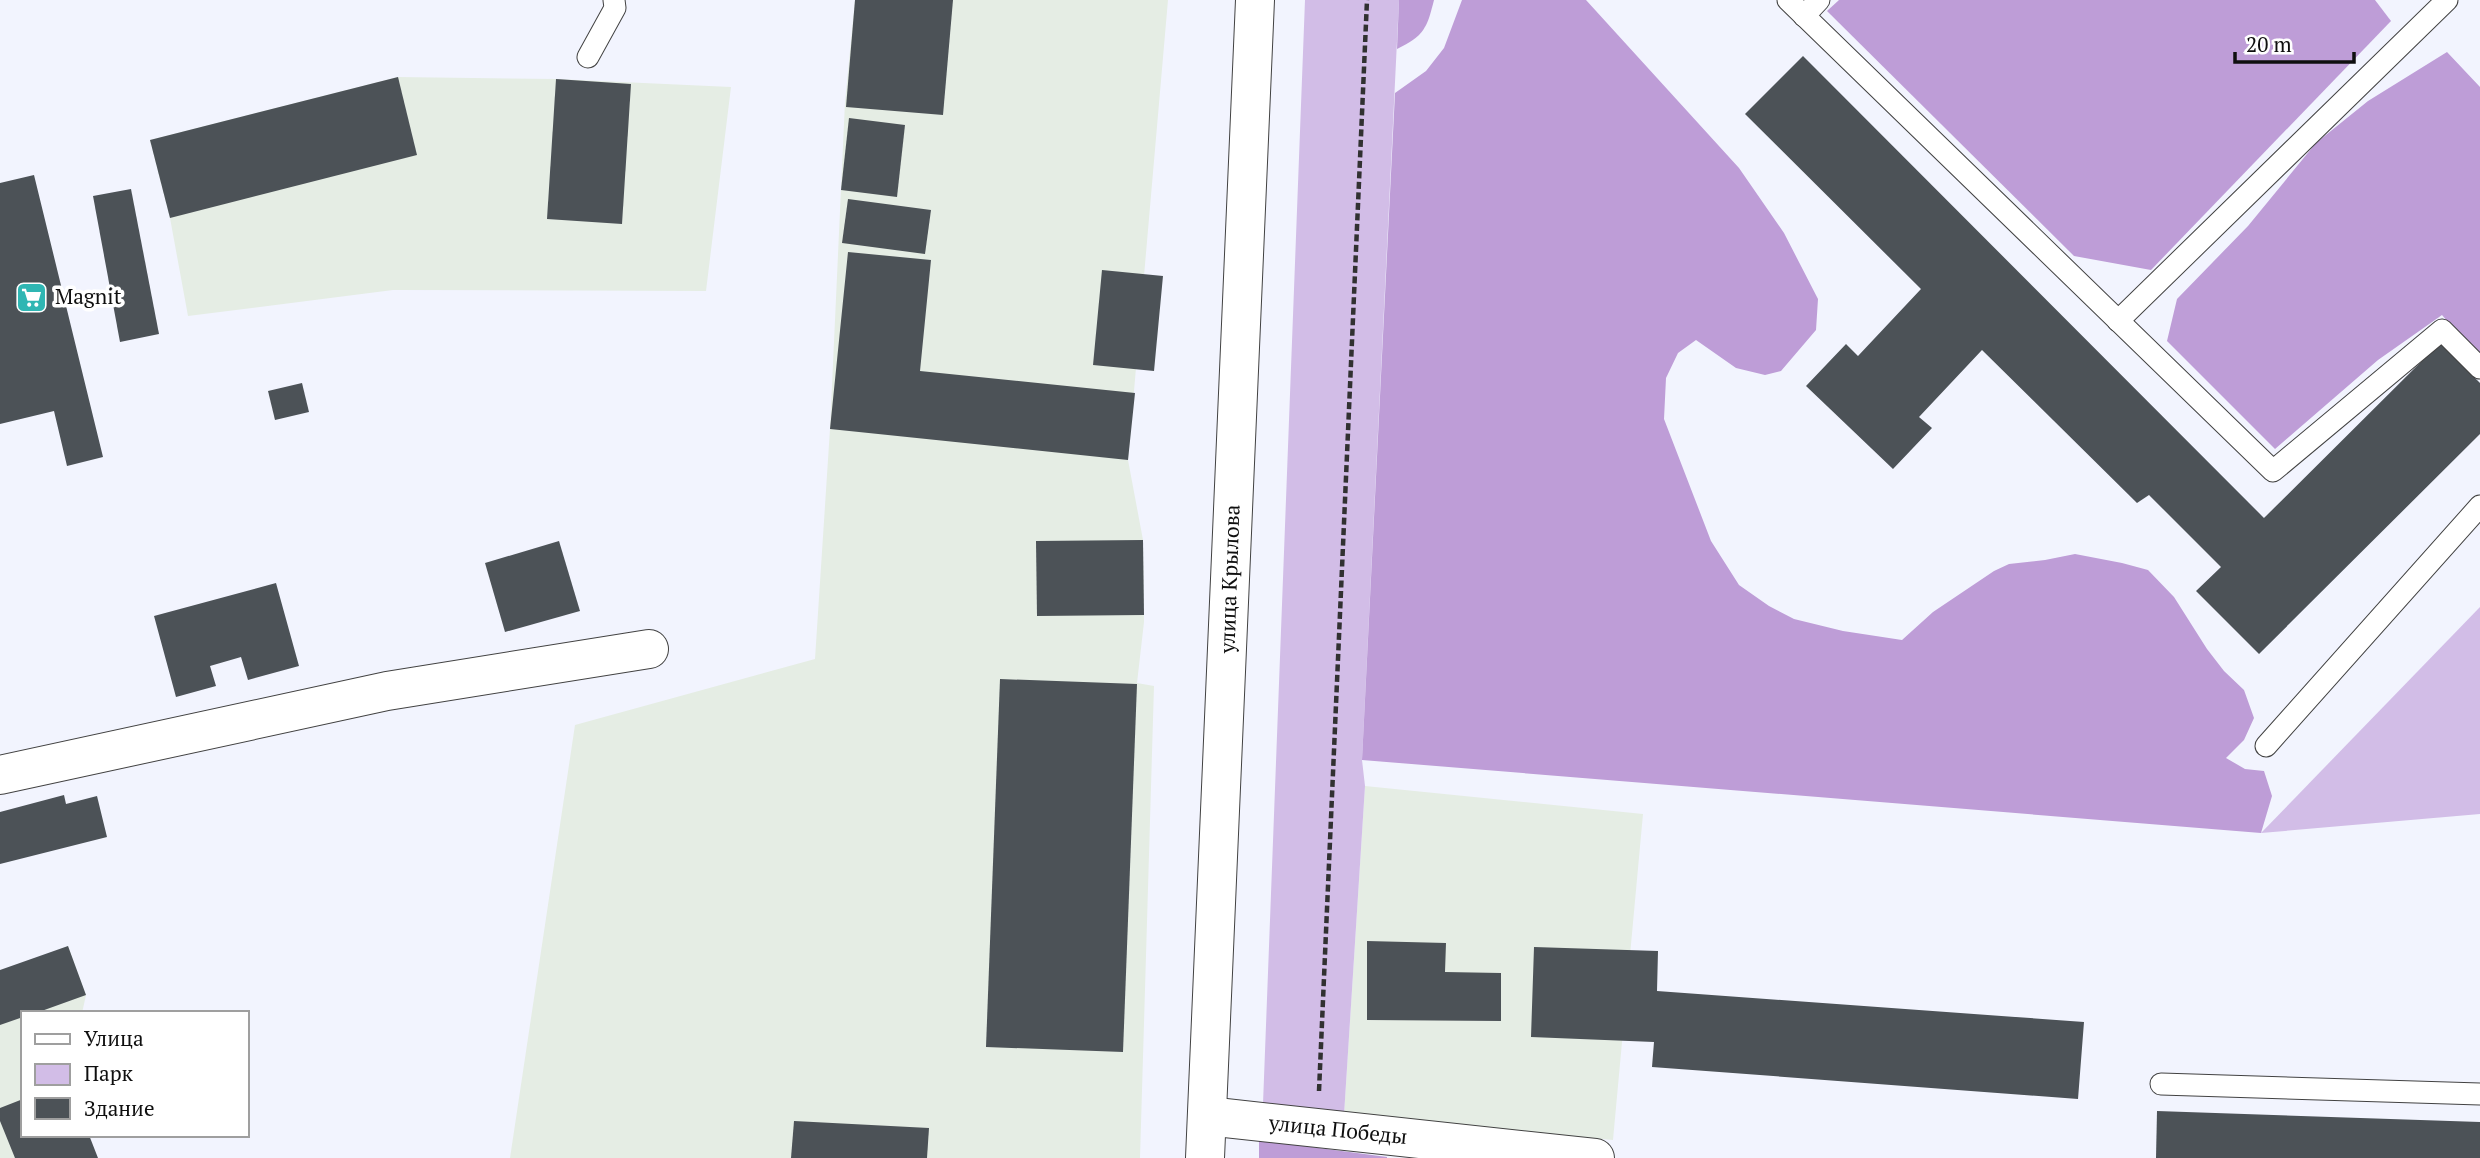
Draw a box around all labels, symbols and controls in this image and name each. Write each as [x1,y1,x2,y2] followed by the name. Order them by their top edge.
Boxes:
[2235,21,2354,65] scale bar
[2246,30,2292,58] text: 20 m
[15,280,49,314] supermarket icon: Magnit
[55,282,122,310] place label: Magnit
[1212,504,1246,655] street label: улица Крылова
[21,1011,248,1137] legend
[84,1024,144,1052] text: Улица
[84,1059,134,1087] text: Парк
[84,1094,155,1122] text: Здание
[1267,1108,1409,1150] street label: улица Победы

